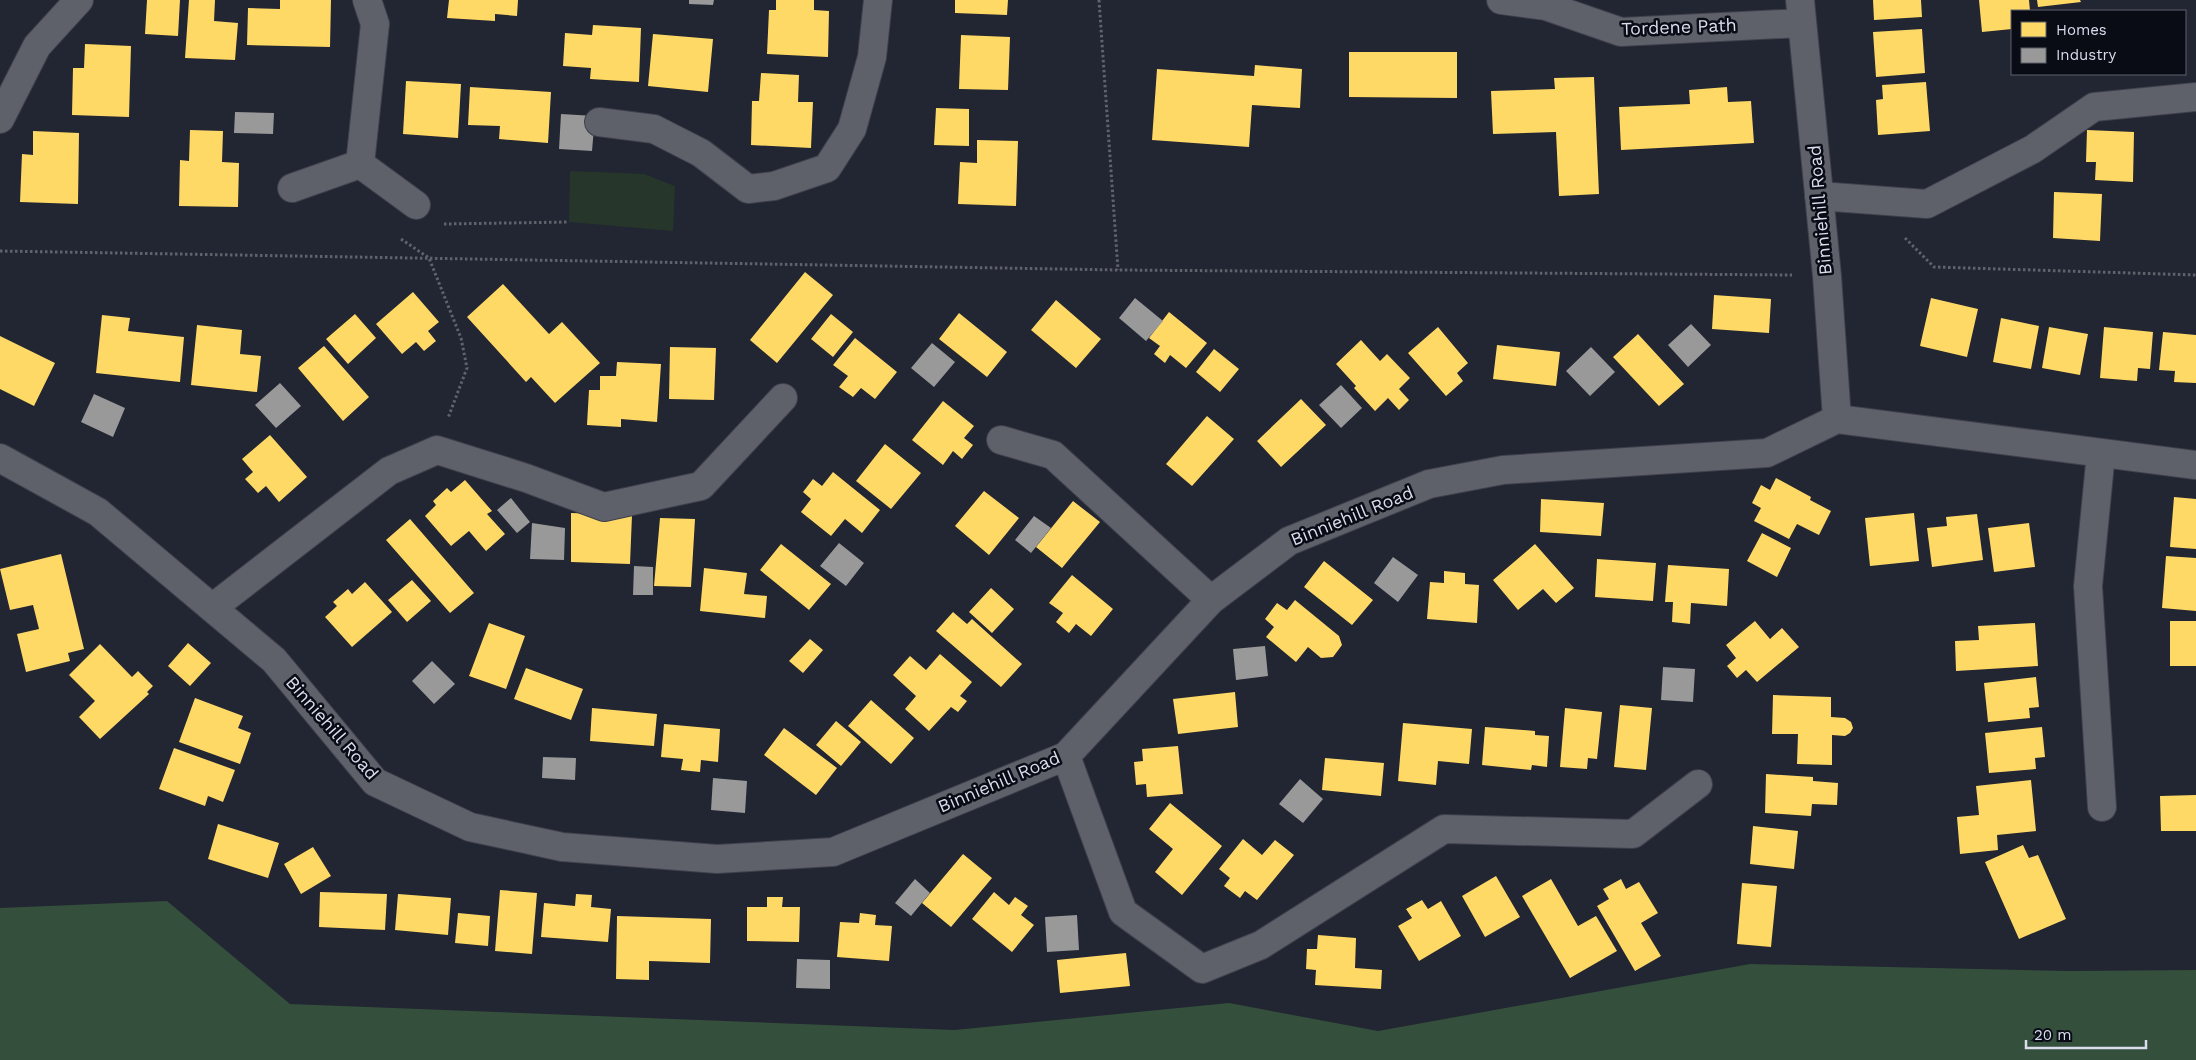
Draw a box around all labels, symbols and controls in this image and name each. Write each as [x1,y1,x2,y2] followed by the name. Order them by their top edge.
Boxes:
[2011,10,2186,75] legend
[1621,14,1737,39] street label: Tordene Path
[2056,21,2107,39] text: Homes
[2056,46,2117,64] text: Industry
[1803,144,1836,276] street label: Binniehill Road
[1287,481,1416,550] street label: Binniehill Road
[282,672,383,784] street label: Binniehill Road
[935,746,1063,817] street label: Binniehill Road
[2026,1018,2146,1050] scale bar
[2034,1026,2072,1044] text: 20 m

